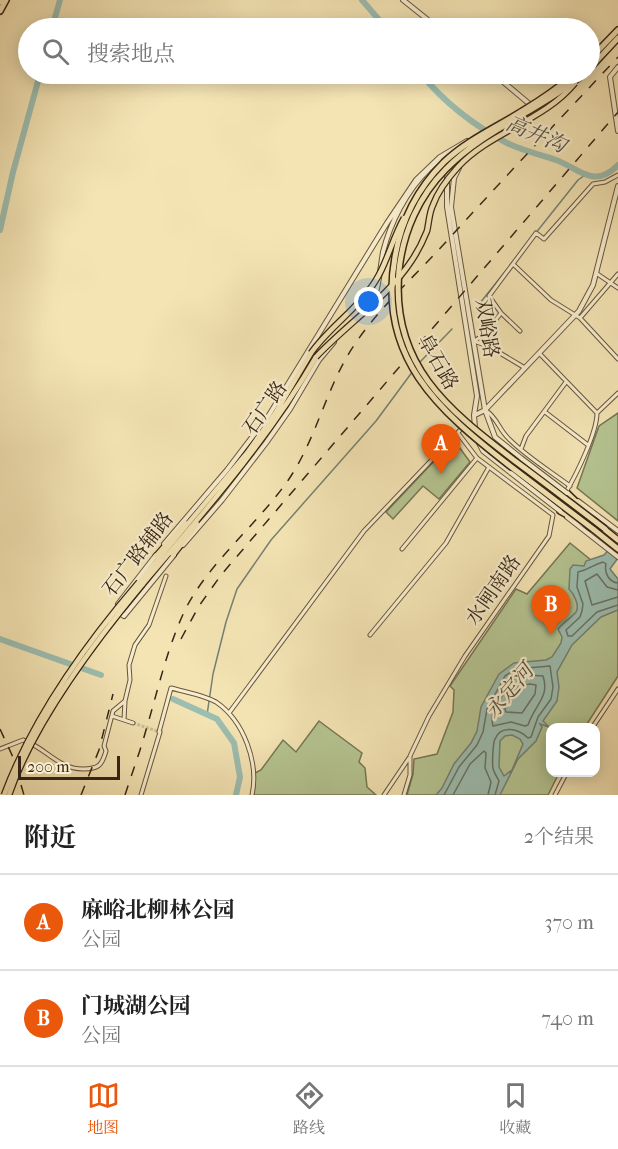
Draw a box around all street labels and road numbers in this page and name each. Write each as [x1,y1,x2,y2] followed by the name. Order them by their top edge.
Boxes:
[471,297,503,359] street label: 双峪路
[413,330,463,394] street label: 阜石路
[238,377,292,439] street label: 石广路
[98,508,178,600] street label: 石广路辅路
[461,551,525,629] street label: 水闸南路

